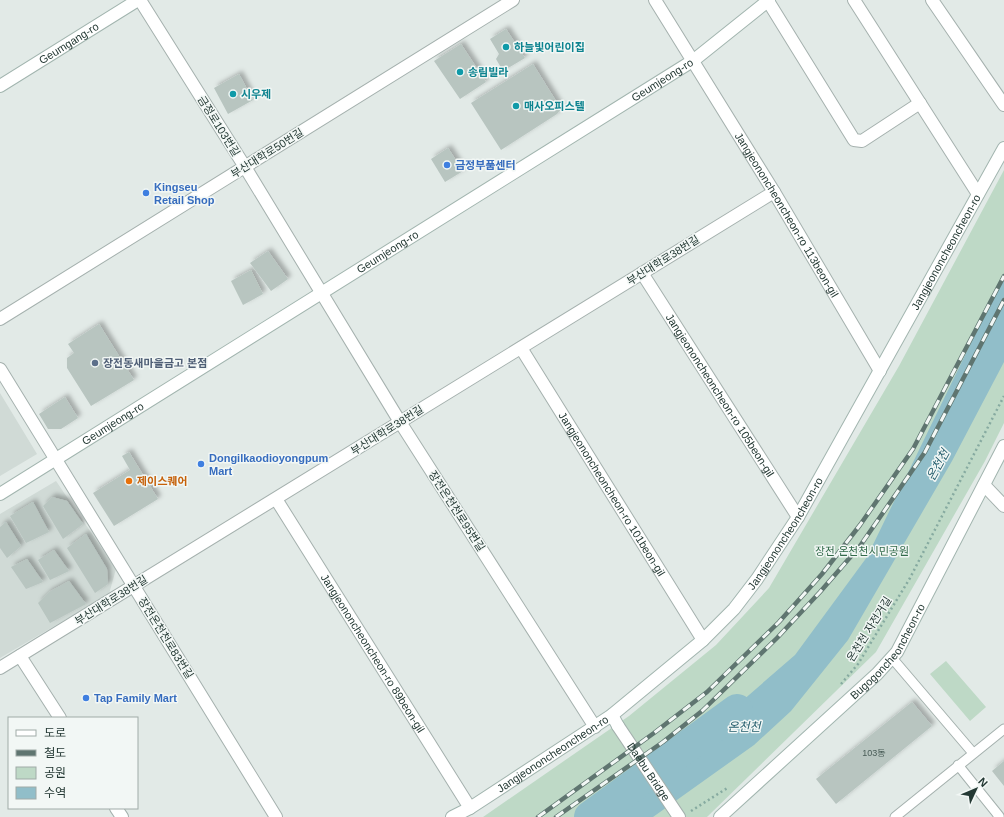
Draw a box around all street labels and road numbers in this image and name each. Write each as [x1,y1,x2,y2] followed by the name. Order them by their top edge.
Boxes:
[37,20,101,66] street label: Geumgang-ro
[629,56,695,104] street label: Geumjeong-ro
[196,94,242,158] street label: 금정로103번길
[229,126,305,180] street label: 부산대학로50번길
[733,130,841,299] street label: Jangjeononcheoncheon-ro 113beon-gil
[909,192,983,312] street label: Jangjeononcheoncheon-ro
[354,228,421,275] street label: Geumjeong-ro
[625,233,701,287] street label: 부산대학로38번길
[664,311,777,479] street label: Jangjeononcheoncheon-ro 105beon-gil
[80,400,146,447] street label: Geumjeong-ro
[349,403,425,457] street label: 부산대학로38번길
[556,410,668,578] street label: Jangjeononcheoncheon-ro 101beon-gil
[427,469,487,553] street label: 장전온천천로95번길
[745,475,825,592] street label: Jangjeononcheoncheon-ro
[319,572,427,735] street label: Jangjeononcheoncheon-ro 89beon-gil
[73,573,149,627] street label: 부산대학로38번길
[844,594,894,664] street label: 온천천 자전거길
[136,595,196,681] street label: 장전온천천로83번길
[848,602,927,701] street label: Bugogoncheoncheon-ro
[495,713,611,795] street label: Jangjeononcheoncheon-ro
[625,740,672,803] street label: Daebu Bridge

